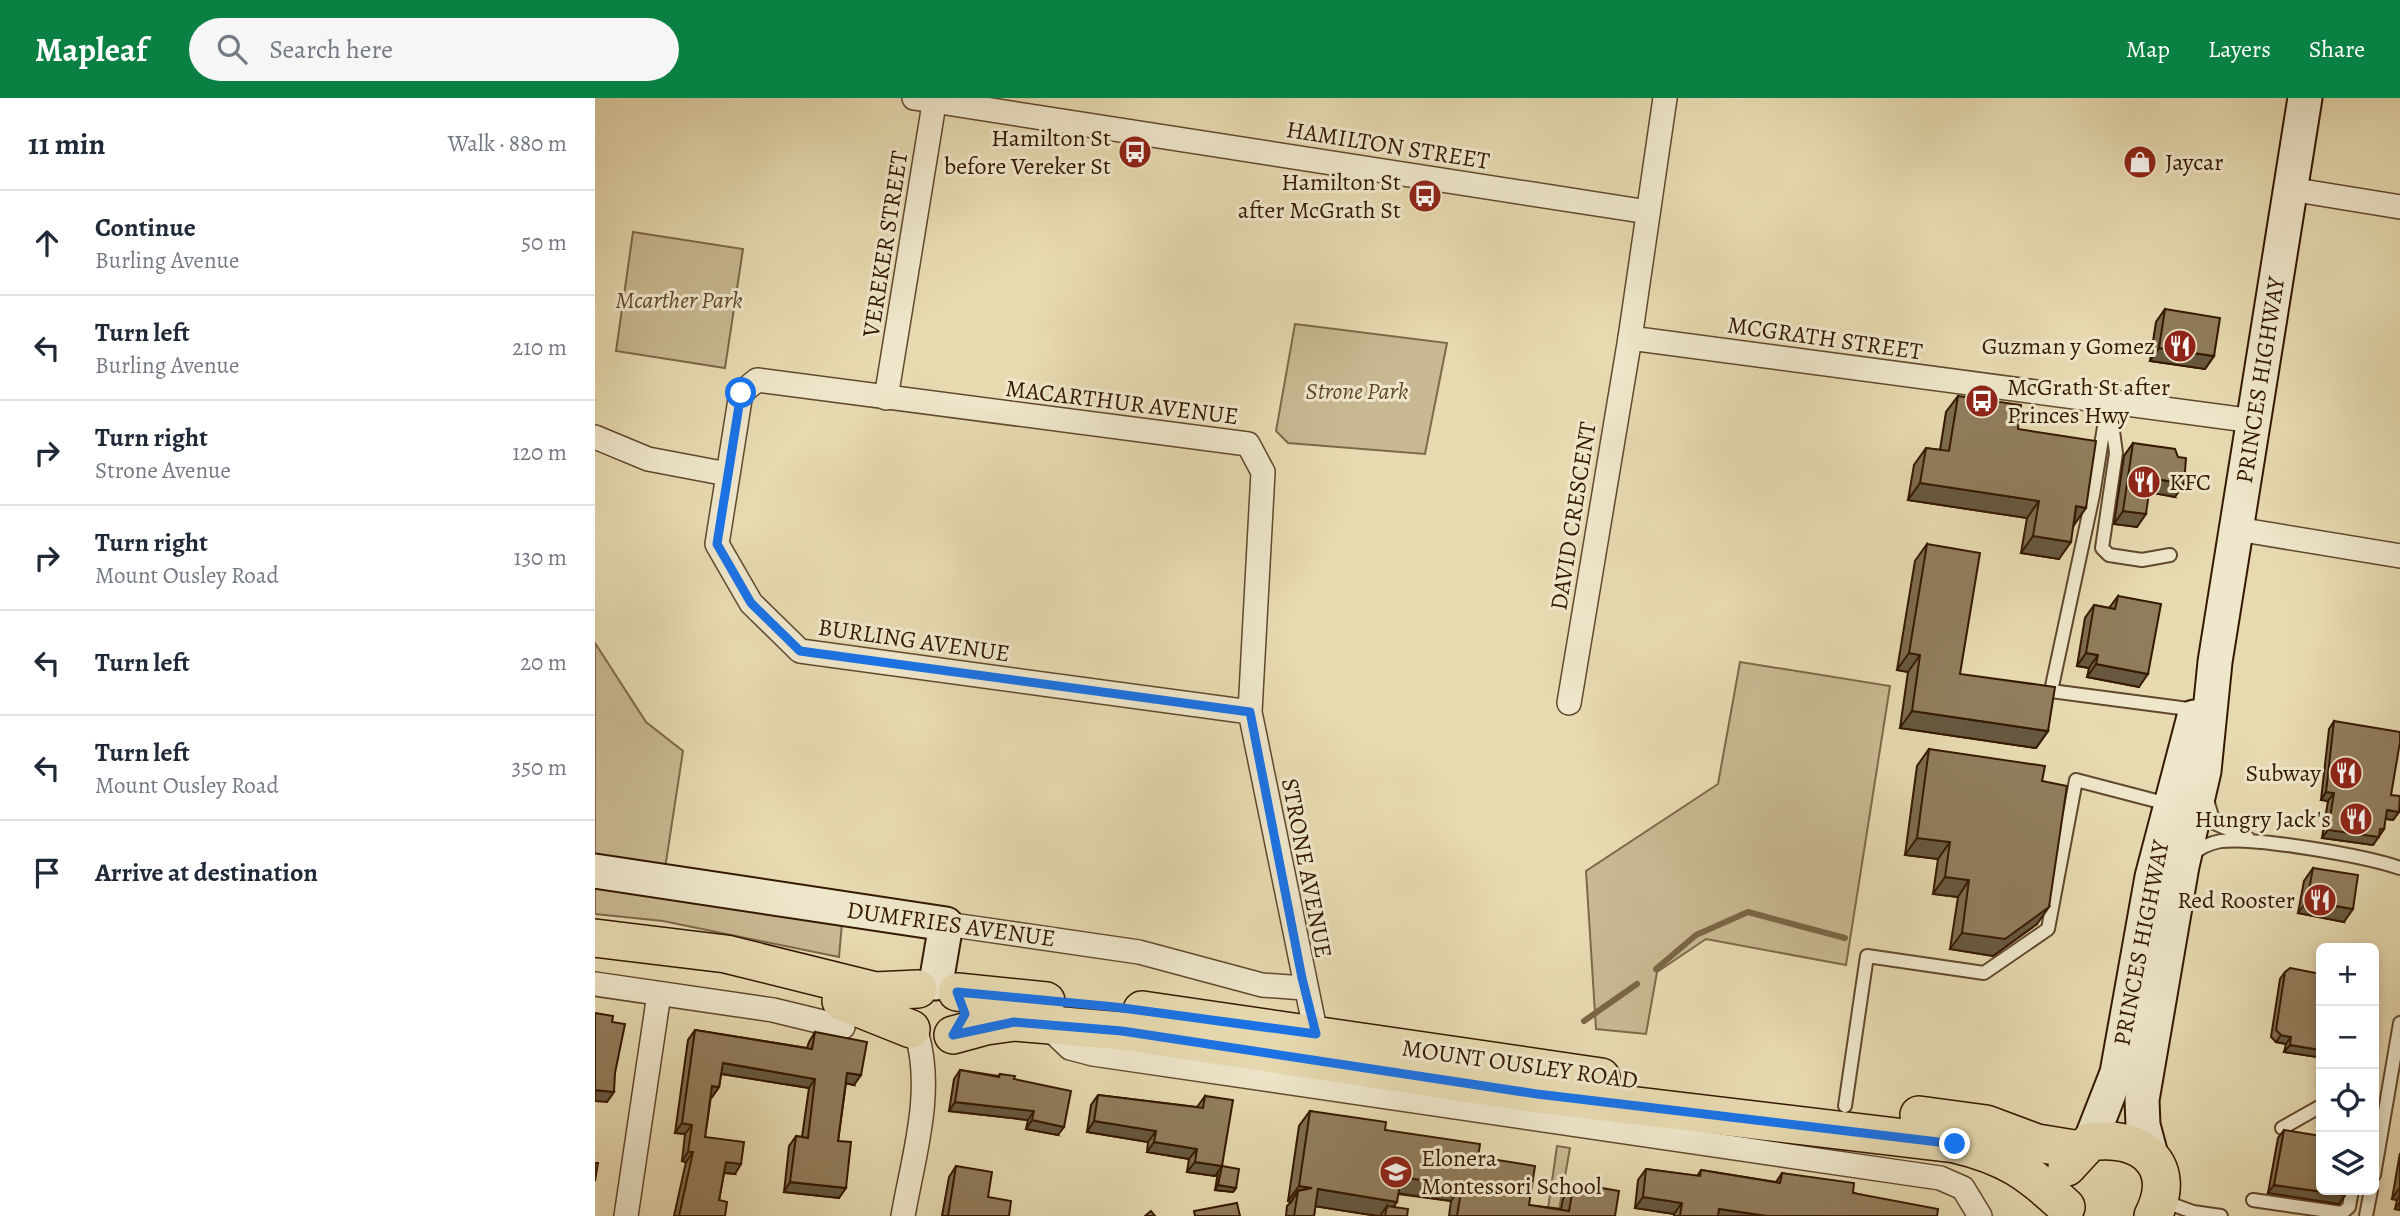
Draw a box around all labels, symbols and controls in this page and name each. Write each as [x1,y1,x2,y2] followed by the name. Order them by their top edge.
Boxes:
[189,18,679,81] search box
[35,27,147,72] text: Mapleaf
[213,30,251,68] icon: search
[269,32,393,67] text: Search here
[2126,33,2170,65] text: Map
[2208,33,2271,65] text: Layers
[2309,33,2365,65] text: Share
[1284,113,1492,177] street label: HAMILTON STREET
[944,122,1111,182] place label: Hamilton St before Vereker St
[28,124,105,164] text: 11 min
[448,128,567,159] text: Walk · 880 m
[1116,133,1154,171] bus stop icon: Hamilton St before Vereker St
[2121,143,2159,181] shop icon: Jaycar
[2165,146,2224,178] place label: Jaycar
[854,149,916,340] street label: VEREKER STREET
[1238,166,1401,226] place label: Hamilton St after McGrath St
[1406,177,1444,215] bus stop icon: Hamilton St after McGrath St
[95,210,196,245] text: Continue
[28,224,66,262] icon: ahead
[521,227,567,258] text: 50 m
[95,245,239,276] text: Burling Avenue
[2228,273,2292,486] street label: PRINCES HIGHWAY
[615,284,743,316] park label: Mcarther Park
[1725,308,1925,368] street label: MCGRATH STREET
[95,315,190,350] text: Turn left
[2161,327,2199,365] restaurant icon: Guzman y Gomez
[28,329,66,367] icon: left
[1982,330,2155,362] place label: Guzman y Gomez
[512,332,567,363] text: 210 m
[95,350,239,381] text: Burling Avenue
[2007,371,2170,431] place label: McGrath St after Princes Hwy
[1004,372,1240,432] street label: MACARTHUR AVENUE
[1305,375,1409,407] park label: Strone Park
[725,377,756,408] route start
[1963,382,2001,420] bus stop icon: McGrath St after Princes Hwy
[95,420,208,455] text: Turn right
[1542,420,1604,612] street label: DAVID CRESCENT
[28,434,66,472] icon: right
[512,437,567,468] text: 120 m
[95,455,231,486] text: Strone Avenue
[2125,463,2163,501] restaurant icon: KFC
[2169,466,2211,498] place label: KFC
[95,525,208,560] text: Turn right
[28,539,66,577] icon: right
[514,542,567,573] text: 130 m
[95,560,279,591] text: Mount Ousley Road
[816,611,1012,669] street label: BURLING AVENUE
[28,644,66,682] icon: left
[95,645,190,680] text: Turn left
[520,647,567,678] text: 20 m
[95,735,190,770] text: Turn left
[28,749,66,787] icon: left
[512,752,567,783] text: 350 m
[2327,754,2365,792] restaurant icon: Subway
[2246,757,2321,789] place label: Subway
[95,770,279,801] text: Mount Ousley Road
[1274,775,1340,961] street label: STRONE AVENUE
[2337,800,2375,838] restaurant icon: Hungry Jack's
[2194,803,2331,835] place label: Hungry Jack's
[2105,836,2177,1048] street label: PRINCES HIGHWAY
[28,854,66,892] icon: arrive
[95,855,318,890] text: Arrive at destination
[2301,881,2339,919] restaurant icon: Red Rooster
[2177,884,2295,916] place label: Red Rooster
[845,894,1057,954] street label: DUMFRIES AVENUE
[2316,943,2379,1195] map controls
[2316,943,2379,1006] button: +
[2316,1006,2379,1069] button: −
[1400,1032,1640,1096] street label: MOUNT OUSLEY ROAD
[2316,1069,2379,1132] button: locate
[1939,1128,1970,1159] route end
[2316,1132,2379,1195] button: layers
[1421,1142,1602,1202] place label: Elonera Montessori School
[1377,1153,1415,1191] school or university icon: Elonera Montessori School

